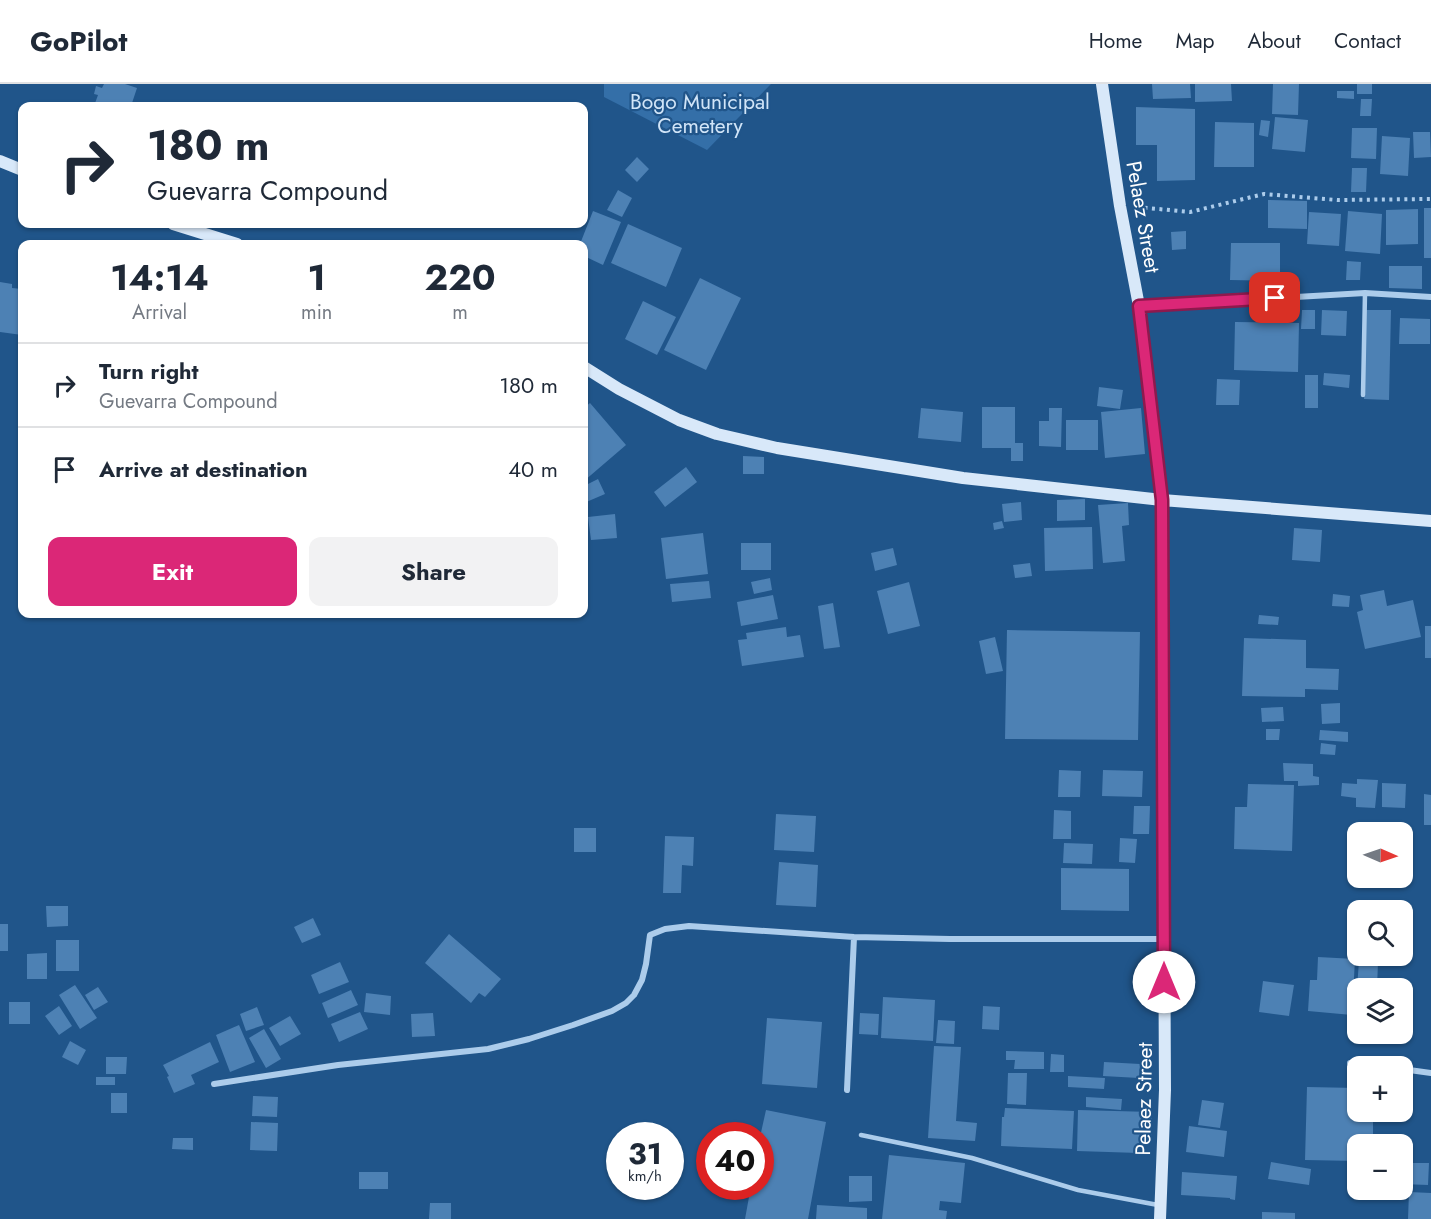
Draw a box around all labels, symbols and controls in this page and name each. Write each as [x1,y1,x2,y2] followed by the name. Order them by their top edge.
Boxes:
[30,21,127,62] text: GoPilot
[1089,26,1142,56] text: Home
[1175,26,1215,56] text: Map
[1248,26,1301,56] text: About
[1334,26,1401,56] text: Contact
[630,87,770,141] park label: Bogo Municipal Cemetery
[147,115,270,176] text: 180 m
[48,126,126,204] icon: right
[1118,159,1168,275] street label: Pelaez Street
[147,171,388,210] text: Guevarra Compound
[110,251,209,303] text: 14:14
[308,251,326,303] text: 1
[425,251,496,303] text: 220
[1249,272,1300,323] pin
[1258,281,1291,314] icon: arrive
[132,298,187,327] text: Arrival
[301,298,332,327] text: min
[452,298,468,327] text: m
[99,355,199,387] text: Turn right
[48,369,81,402] icon: right
[499,369,558,401] text: 180 m
[99,387,278,416] text: Guevarra Compound
[48,453,81,486] icon: arrive
[99,453,308,485] text: Arrive at destination
[508,453,558,485] text: 40 m
[48,537,297,606] button: Exit
[309,537,558,606] button: Share
[1347,822,1413,888] north arrow
[1347,822,1413,1200] map controls
[1347,900,1413,966] button: search
[1132,950,1196,1014] position arrow
[1347,978,1413,1044] button: layers
[1128,1042,1160,1156] street label: Pelaez Street
[1347,1056,1413,1122] button: +
[696,1122,774,1200] speed limit sign: 40
[628,1132,662,1175] text: 31
[1347,1134,1413,1200] button: −
[628,1165,662,1187] text: km/h

